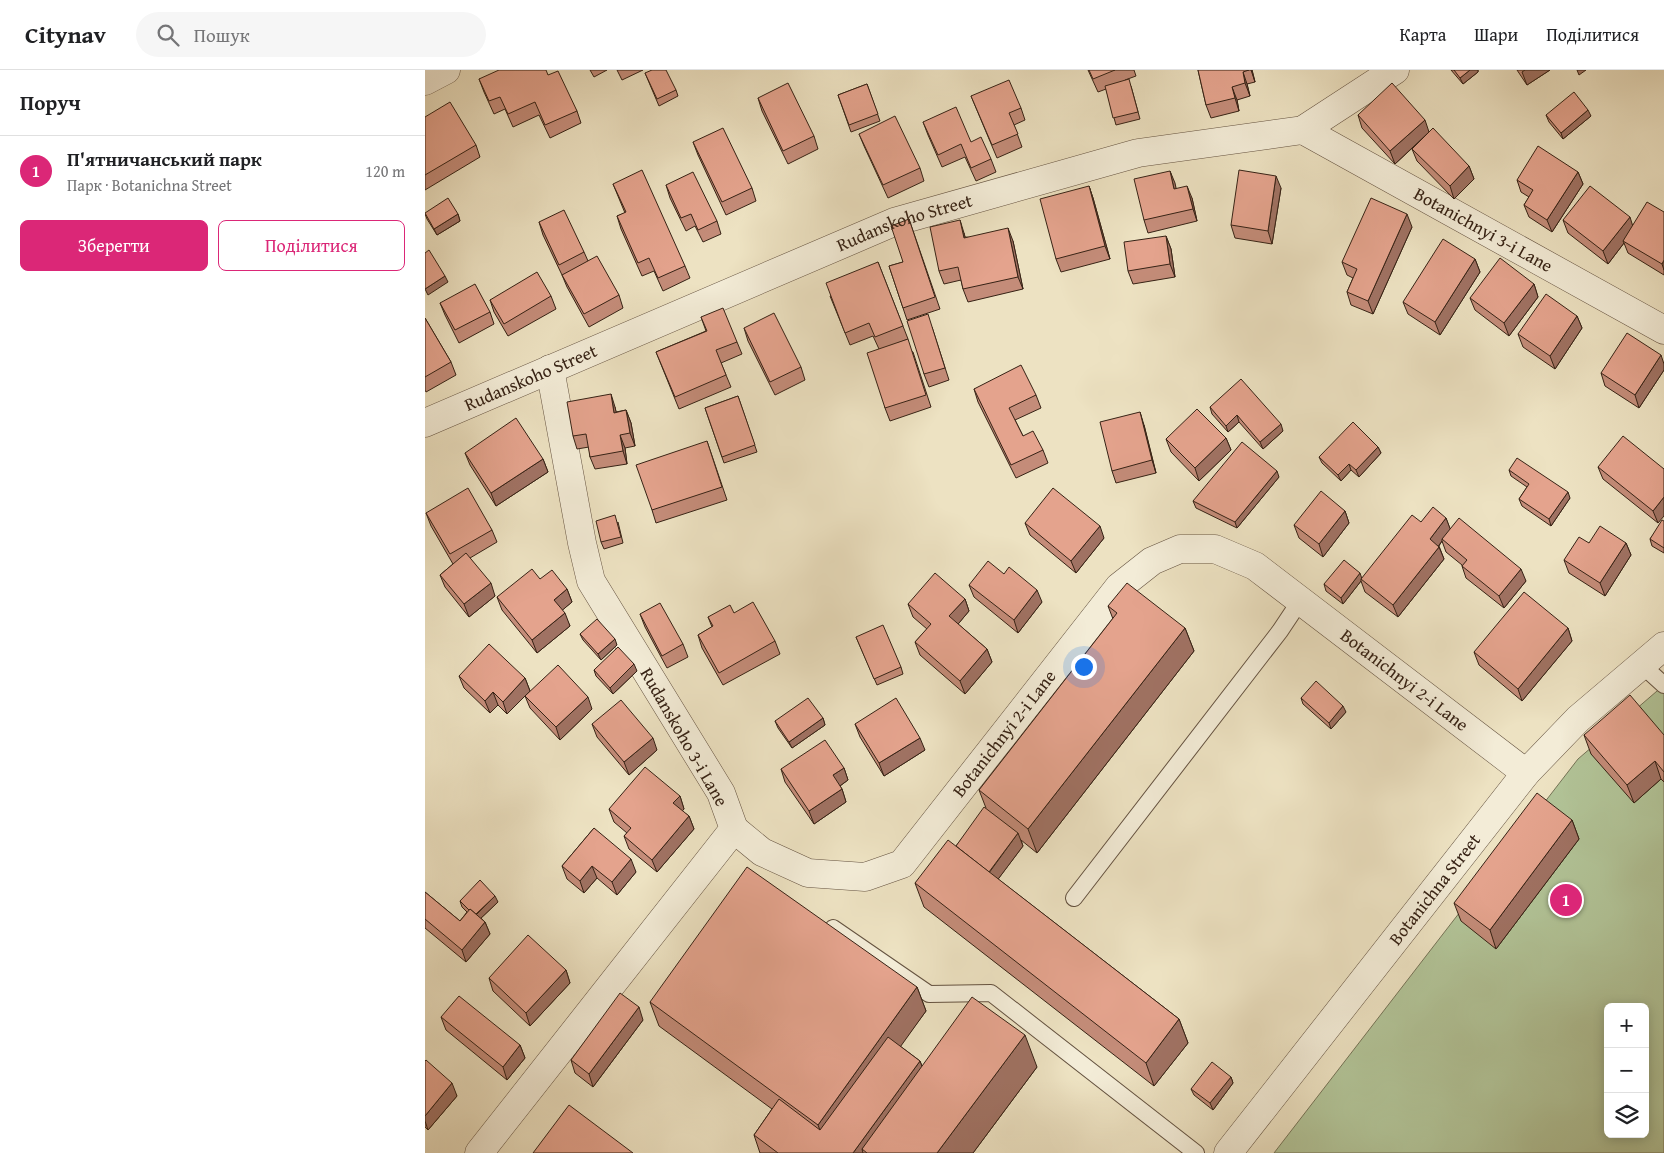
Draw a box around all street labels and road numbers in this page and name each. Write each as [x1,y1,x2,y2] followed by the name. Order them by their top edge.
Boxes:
[1409,180,1558,279] street label: Botanichnyi 3-i Lane
[832,186,976,258] street label: Rudanskoho Street
[460,337,602,418] street label: Rudanskoho Street
[1335,622,1475,738] street label: Botanichnyi 2-i Lane
[634,662,735,811] street label: Rudanskoho 3-i Lane
[945,664,1062,803] street label: Botanichnyi 2-i Lane
[1382,827,1487,951] street label: Botanichna Street

